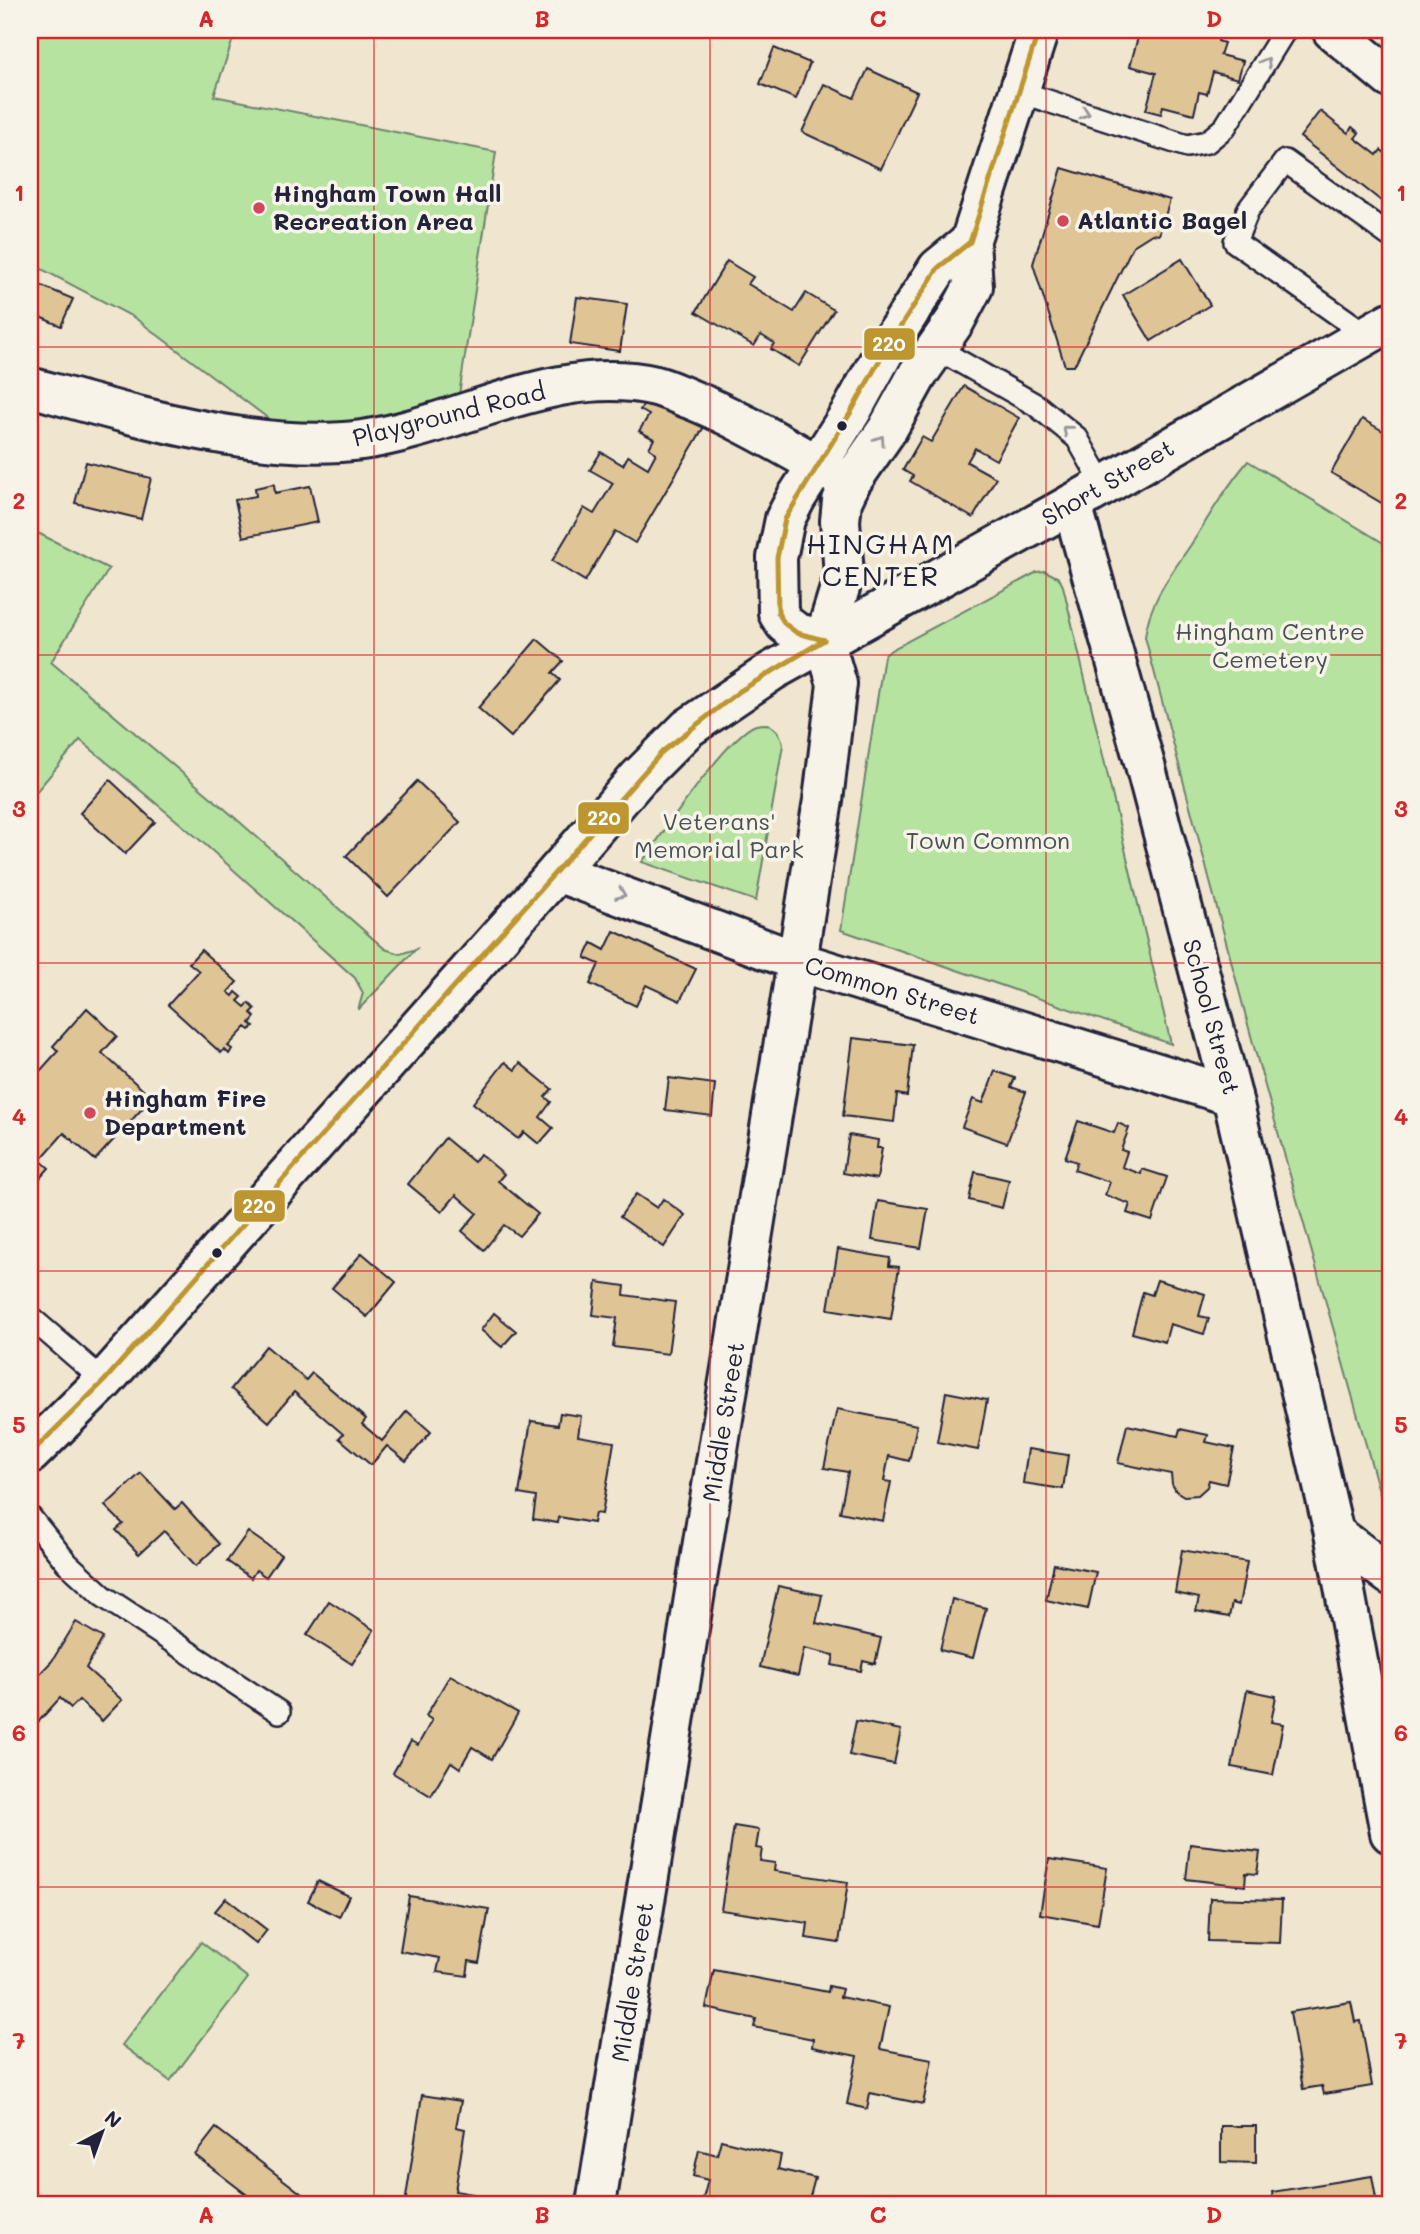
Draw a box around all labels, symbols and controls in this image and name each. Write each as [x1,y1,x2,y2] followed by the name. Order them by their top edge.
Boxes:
[198,3,214,33] text: A
[534,3,550,33] text: B
[869,3,887,33] text: C
[1206,3,1222,33] text: D
[1258,57,1271,70] one-way arrow
[1078,105,1091,119] one-way arrow
[14,177,24,207] text: 1
[273,177,502,236] place label: Hingham Town Hall Recreation Area
[1396,177,1406,207] text: 1
[251,200,267,216] marker: Hingham Town Hall Recreation Area
[1077,204,1247,235] place label: Atlantic Bagel
[1055,213,1071,229] marker: Atlantic Bagel
[863,327,916,361] line badge: 220
[872,331,906,356] text: 220
[349,375,548,452] street label: Playground Road
[835,419,849,433] unlabelled marker
[1062,426,1075,438] one-way arrow
[1035,431,1179,532] street label: Short Street
[872,435,884,448] one-way arrow
[13,485,25,515] text: 2
[1395,485,1407,515] text: 2
[806,525,956,593] district label: HINGHAM CENTER
[1175,615,1365,674] park label: Hingham Centre Cemetery
[12,793,26,823] text: 3
[1394,793,1408,823] text: 3
[577,801,630,835] line badge: 220
[587,805,621,830] text: 220
[634,805,804,864] park label: Veterans' Memorial Park
[906,824,1070,855] park label: Town Common
[615,886,627,900] one-way arrow
[1177,935,1248,1098] street label: School Street
[801,948,984,1031] street label: Common Street
[104,1082,266,1141] place label: Hingham Fire Department
[12,1101,26,1131] text: 4
[1394,1101,1408,1131] text: 4
[82,1105,98,1121] marker: Hingham Fire Department
[233,1189,286,1223] line badge: 220
[242,1193,276,1218] text: 220
[210,1246,224,1260] unlabelled marker
[695,1339,750,1504] street label: Middle Street
[12,1409,26,1439] text: 5
[1394,1409,1408,1439] text: 5
[12,1717,26,1747] text: 6
[1394,1717,1408,1747] text: 6
[604,1899,659,2064] street label: Middle Street
[13,2025,26,2055] text: 7
[1395,2025,1408,2055] text: 7
[66,2098,136,2168] north arrow
[100,2105,127,2133] text: N
[198,2199,214,2229] text: A
[534,2199,550,2229] text: B
[869,2199,887,2229] text: C
[1206,2199,1222,2229] text: D

